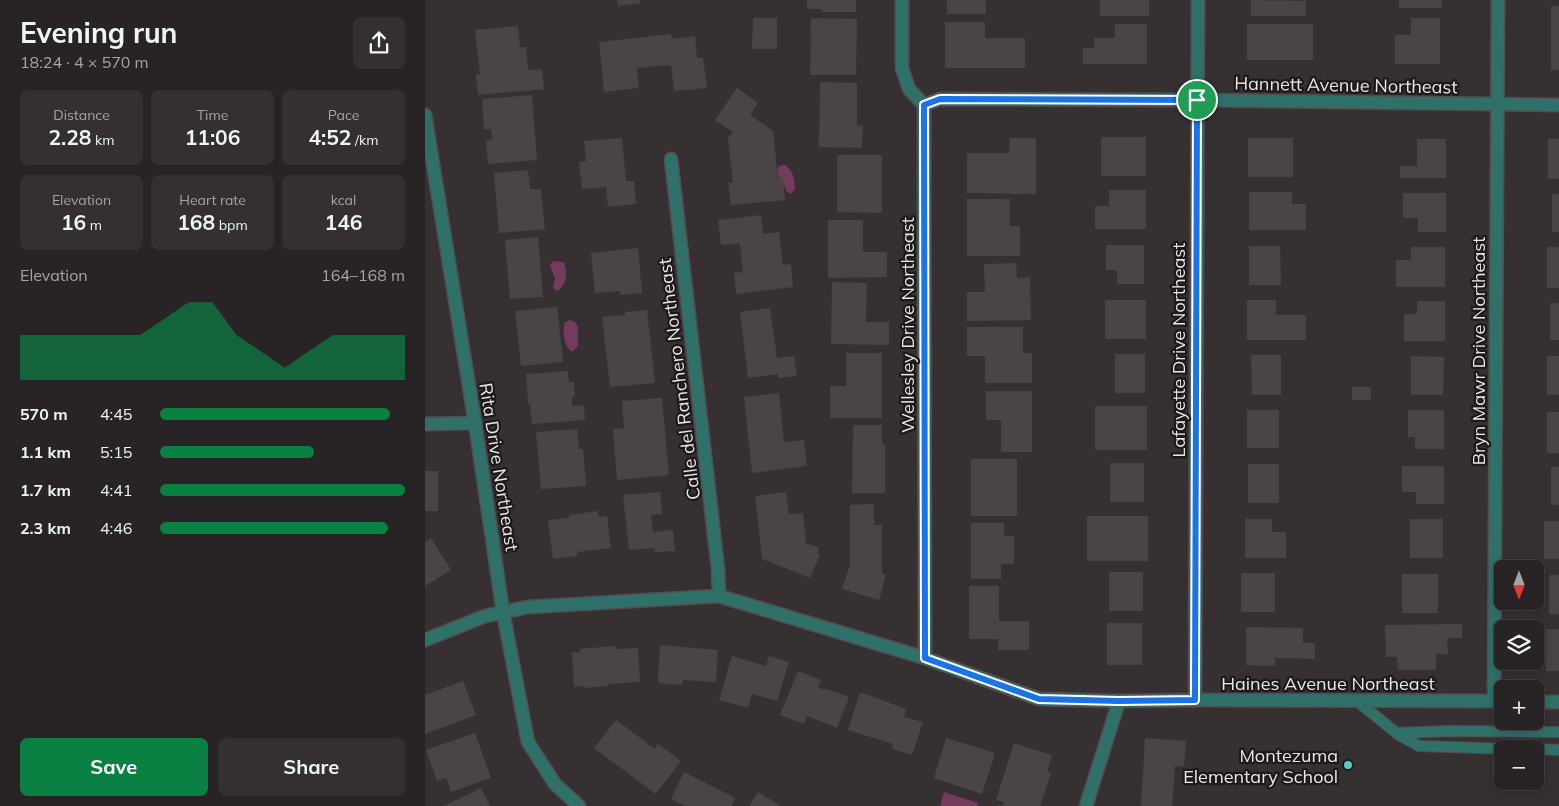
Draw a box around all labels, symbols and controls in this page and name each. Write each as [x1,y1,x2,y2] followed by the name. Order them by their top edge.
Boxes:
[20,15,177,50] text: Evening run
[353,17,405,69] button: share
[20,52,149,72] text: 18:24 · 4 × 570 m
[1234,72,1458,98] street label: Hannett Avenue Northeast
[1176,79,1218,121] pin
[1183,86,1211,114] icon: arrive
[53,106,110,124] text: Distance
[197,106,228,124] text: Time
[328,106,359,124] text: Pace
[48,124,91,150] text: 2.28
[185,124,240,150] text: 11:06
[308,124,351,150] text: 4:52
[91,131,115,149] text: km
[351,131,379,149] text: /km
[52,191,111,209] text: Elevation
[179,191,246,209] text: Heart rate
[331,191,356,209] text: kcal
[61,209,86,235] text: 16
[177,209,215,235] text: 168
[325,209,362,235] text: 146
[86,216,102,234] text: m
[215,216,248,234] text: bpm
[896,217,919,433] street label: Wellesley Drive Northeast
[1467,237,1490,465] street label: Bryn Mawr Drive Northeast
[1167,243,1190,457] street label: Lafayette Drive Northeast
[653,257,705,501] street label: Calle del Ranchero Northeast
[20,265,88,285] text: Elevation
[321,265,405,285] text: 164–168 m
[474,381,524,553] street label: Rita Drive Northeast
[20,404,68,424] text: 570 m
[100,404,132,424] text: 4:45
[20,442,71,462] text: 1.1 km
[100,442,132,462] text: 5:15
[20,480,71,500] text: 1.7 km
[100,480,132,500] text: 4:41
[20,518,71,538] text: 2.3 km
[100,518,132,538] text: 4:46
[1494,560,1544,610] north arrow
[1494,560,1544,790] map controls
[1494,620,1544,670] button: layers
[1221,672,1435,695] street label: Haines Avenue Northeast
[1494,680,1544,730] button: +
[20,738,208,796] button: Save
[218,738,405,796] button: Share
[1494,740,1544,790] button: −
[1183,744,1338,788] place label: Montezuma Elementary School
[1342,759,1354,771] marker: Montezuma Elementary School

